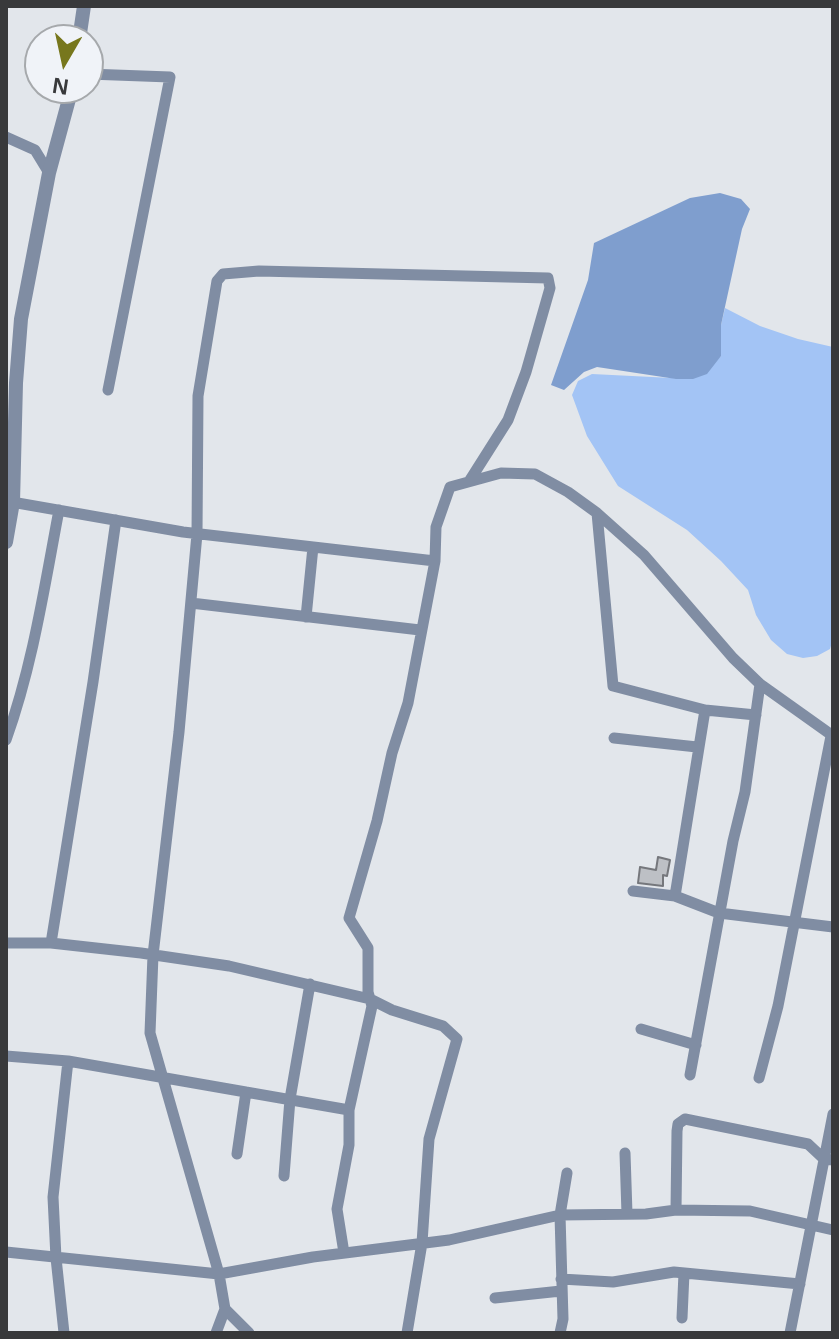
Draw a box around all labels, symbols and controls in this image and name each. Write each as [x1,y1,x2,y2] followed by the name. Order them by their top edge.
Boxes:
[24,24,104,104] north arrow
[51,73,70,100] text: N

